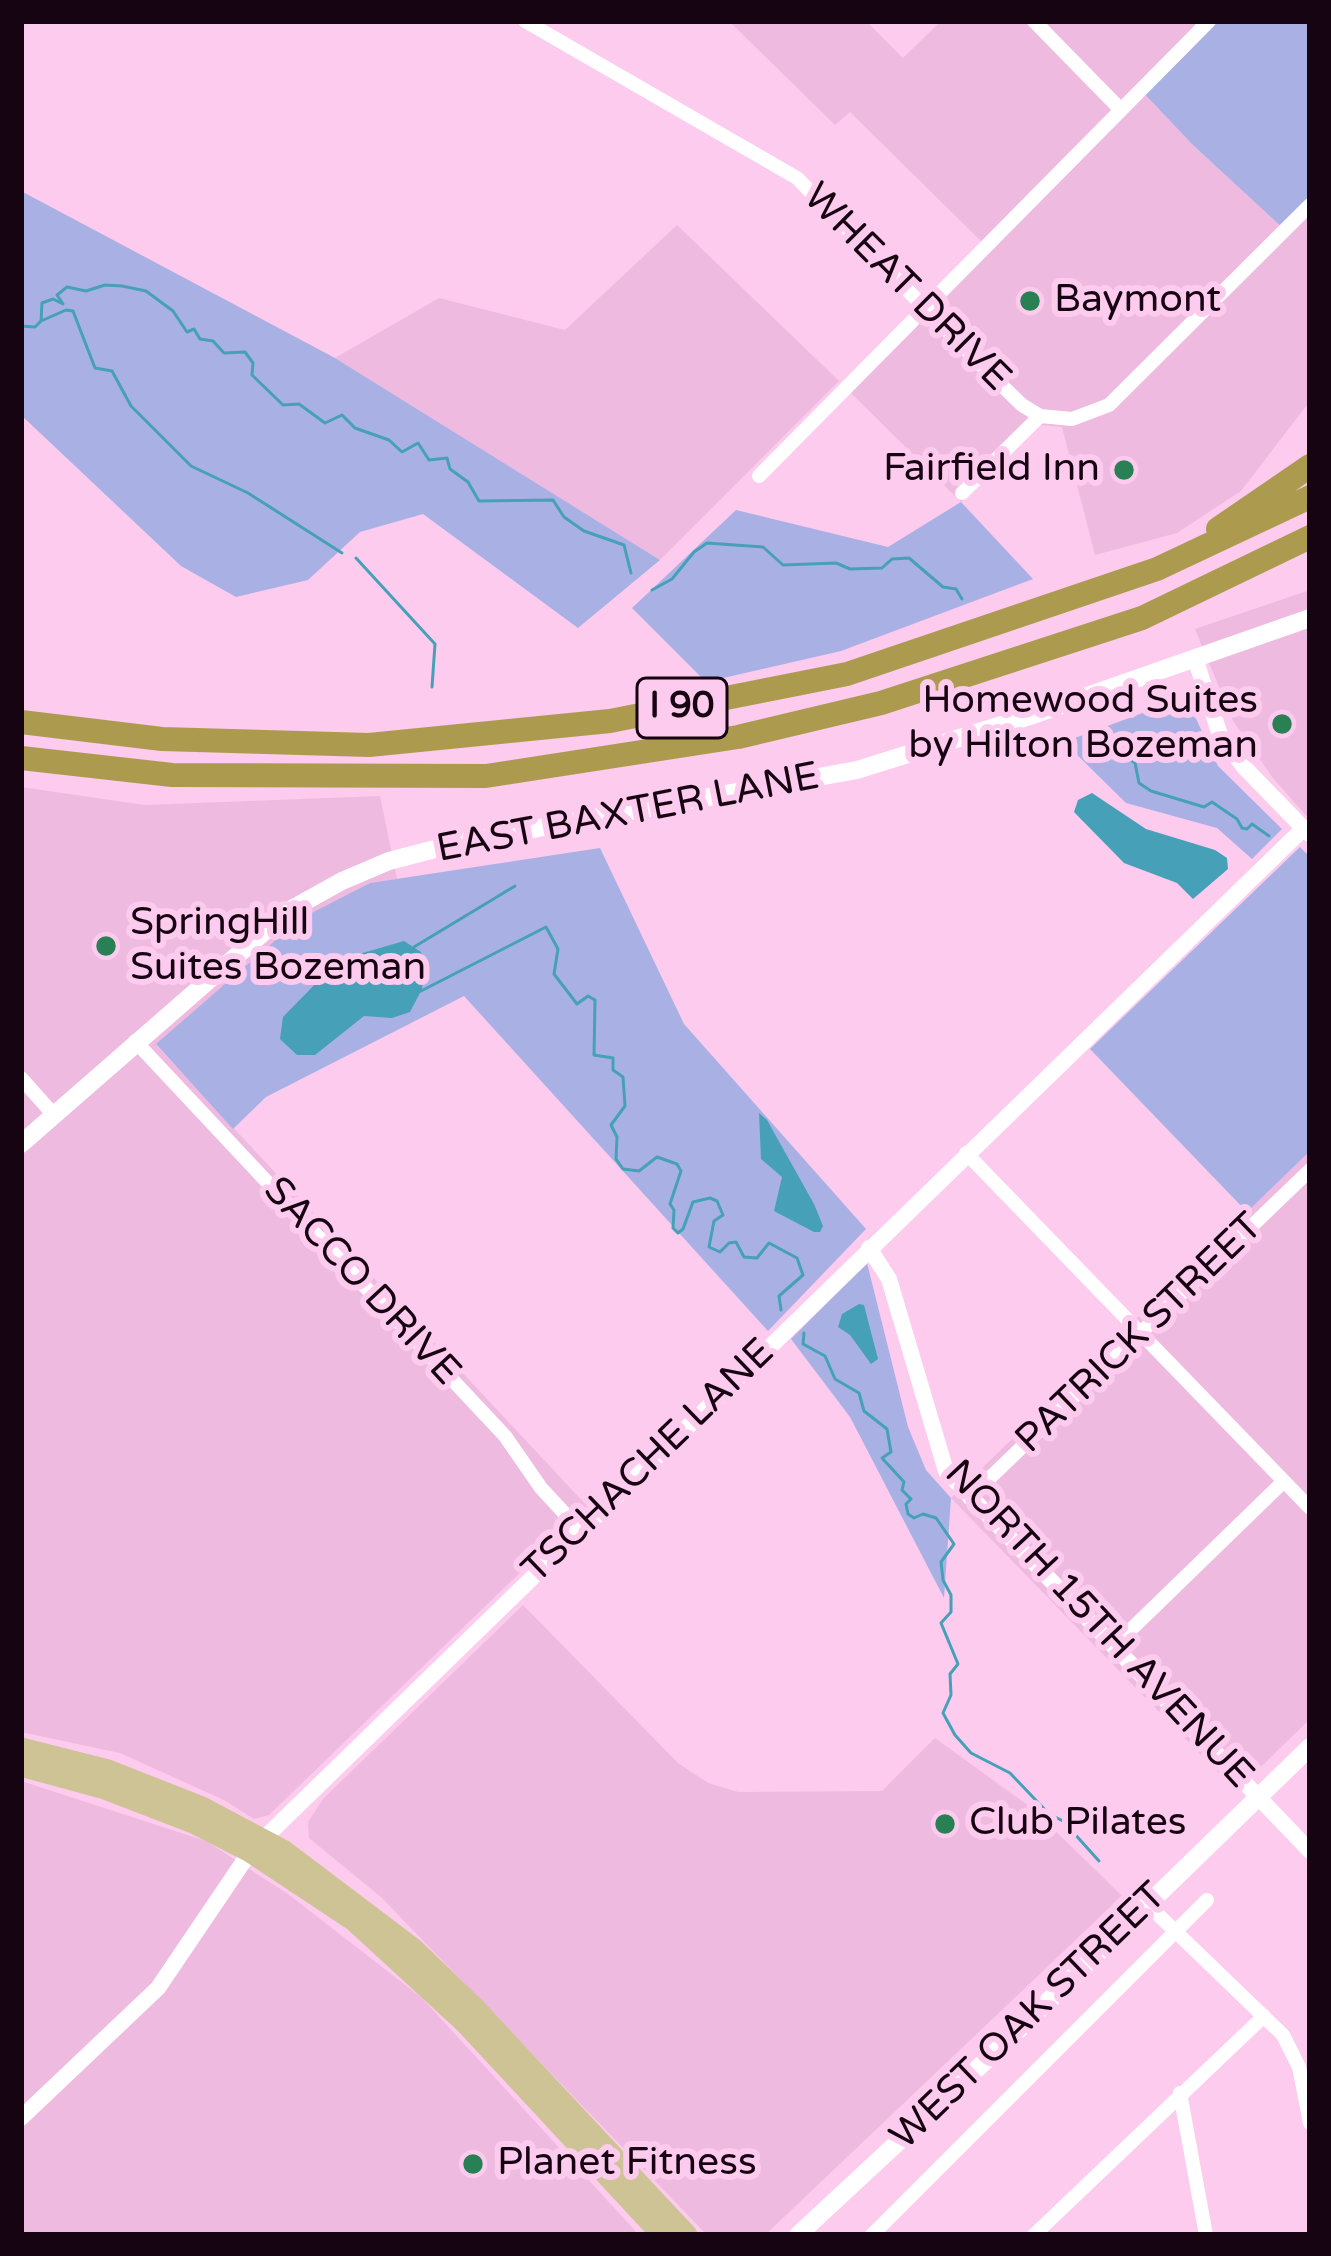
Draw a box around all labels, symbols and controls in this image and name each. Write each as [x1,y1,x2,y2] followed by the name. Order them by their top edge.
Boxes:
[792,174,1020,402] street label: WHEAT DRIVE
[1054,278,1221,324] place label: Baymont
[1017,288,1043,314] marker: Baymont
[883,447,1100,493] place label: Fairfield Inn
[1111,457,1137,483] marker: Fairfield Inn
[637,678,727,738] road number: I 90
[908,679,1258,770] place label: Homewood Suites by Hilton Bozeman
[1269,711,1295,737] marker: Homewood Suites by Hilton Bozeman
[433,754,823,874] street label: EAST BAXTER LANE
[130,901,426,992] place label: SpringHill Suites Bozeman
[93,933,119,959] marker: SpringHill Suites Bozeman
[253,1168,469,1396] street label: SACCO DRIVE
[1007,1204,1273,1464] street label: PATRICK STREET
[514,1330,784,1594] street label: TSCHACHE LANE
[934,1451,1262,1799] street label: NORTH 15TH AVENUE
[969,1801,1187,1847] place label: Club Pilates
[932,1811,958,1837] marker: Club Pilates
[882,1873,1176,2161] street label: WEST OAK STREET
[497,2141,757,2187] place label: Planet Fitness
[460,2151,486,2177] marker: Planet Fitness

